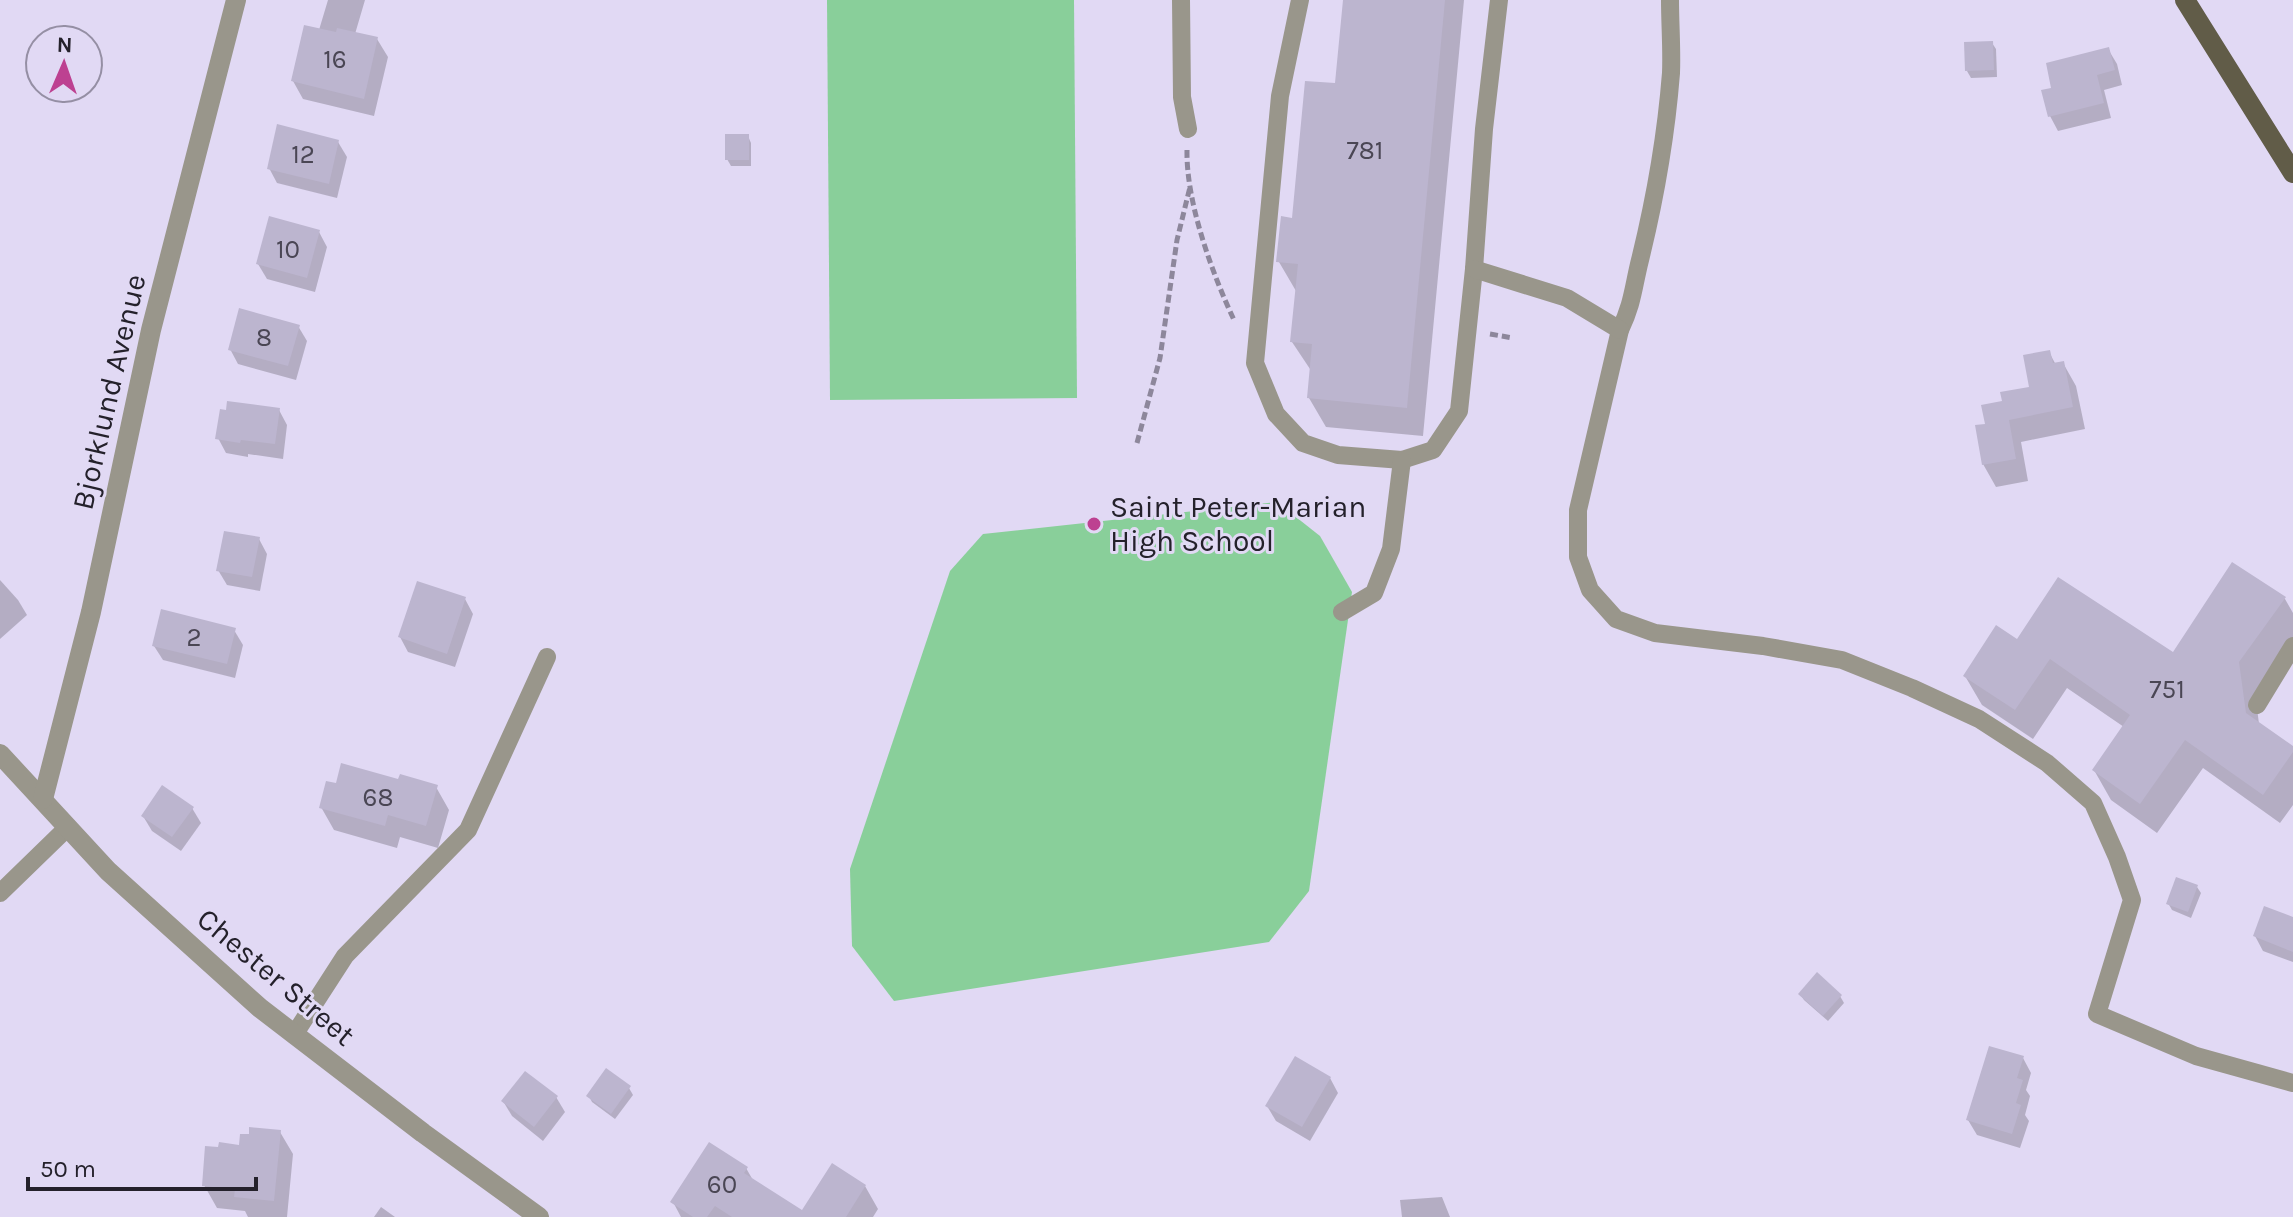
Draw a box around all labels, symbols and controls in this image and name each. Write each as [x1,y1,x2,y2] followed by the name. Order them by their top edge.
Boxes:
[24,24,104,104] north arrow
[56,32,73,58] text: N
[323,44,347,75] house number: 16
[1347,135,1383,166] house number: 781
[291,139,315,170] house number: 12
[276,234,300,265] house number: 10
[64,271,154,513] street label: Bjorklund Avenue
[256,322,272,353] house number: 8
[1110,489,1366,559] place label: Saint Peter-Marian High School
[1085,515,1103,533] marker: Saint Peter-Marian High School
[186,622,202,653] house number: 2
[2149,674,2185,705] house number: 751
[363,782,393,813] house number: 68
[190,901,362,1053] street label: Chester Street
[28,1141,256,1191] scale bar
[40,1155,96,1183] text: 50 m
[707,1169,737,1200] house number: 60

